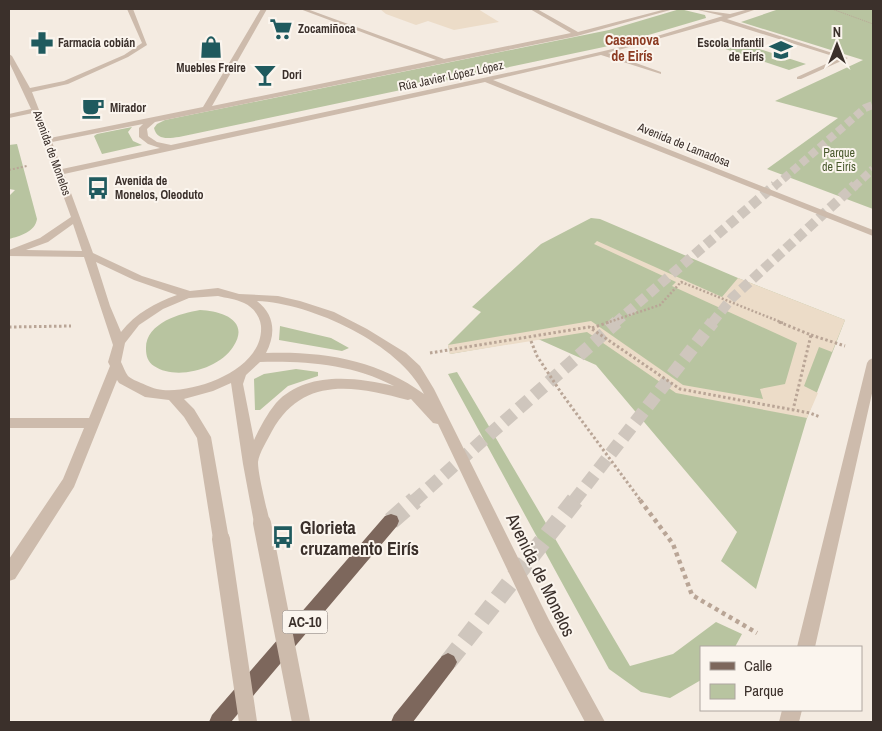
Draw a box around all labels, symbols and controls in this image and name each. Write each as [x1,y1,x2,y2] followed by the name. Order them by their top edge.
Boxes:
[268,16,294,42] supermarket icon: Zocamiñoca
[812,20,862,70] north arrow
[298,21,356,37] place label: Zocamiñoca
[833,23,841,41] text: N
[29,30,55,56] pharmacy icon: Farmacia cobián
[605,31,660,65] district label: Casanova de Eirís
[198,34,224,60] shop icon: Muebles Freire
[58,35,135,51] place label: Farmacia cobián
[697,35,765,65] place label: Escola Infantil de Eirís
[768,37,794,63] school or university icon: Escola Infantil de Eirís
[397,57,505,95] street label: Rúa Javier López López
[176,60,246,76] place label: Muebles Freire
[252,62,278,88] bar icon: Dori
[282,67,302,83] place label: Dori
[80,95,106,121] cafe icon: Mirador
[110,100,146,116] place label: Mirador
[29,107,75,198] street label: Avenida de Monelos
[634,119,733,171] street label: Avenida de Lamadosa
[822,145,856,175] park label: Parque de Eirís
[115,173,204,203] place label: Avenida de Monelos, Oleoduto
[85,175,111,201] bus stop icon: Avenida de Monelos, Oleoduto
[500,508,582,641] street label: Avenida de Monelos
[300,515,419,561] place label: Glorieta cruzamento Eirís
[270,524,296,550] bus stop icon: Glorieta cruzamento Eirís
[282,610,328,634] road number: AC-10
[700,646,862,711] legend
[744,655,772,676] text: Calle
[744,680,784,701] text: Parque

